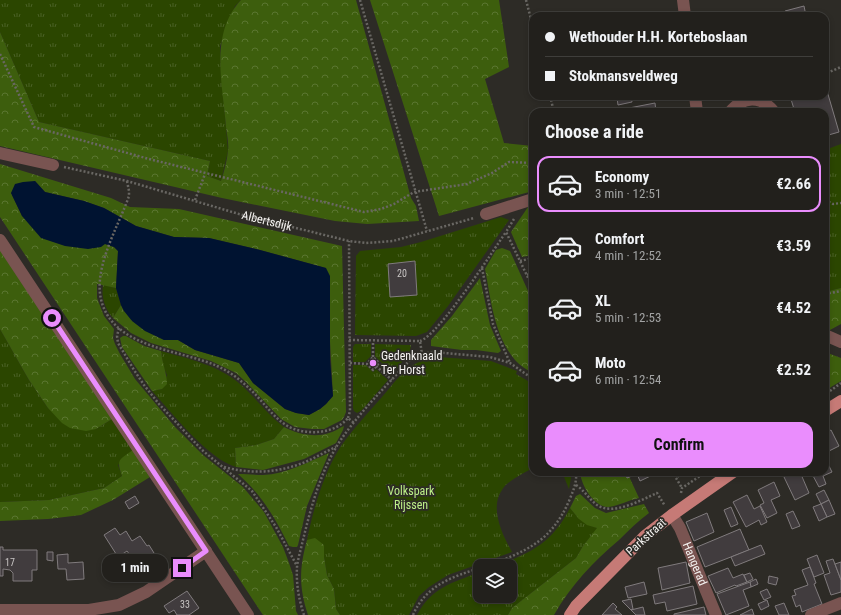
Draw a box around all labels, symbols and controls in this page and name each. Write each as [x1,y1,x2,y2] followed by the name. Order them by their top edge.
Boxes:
[569,28,747,46] text: Wethouder H.H. Korteboslaan
[569,67,678,85] text: Stokmansveldweg
[545,121,644,142] text: Choose a ride
[547,166,583,202] icon: car
[595,168,649,186] text: Economy
[776,175,811,193] text: €2.66
[595,186,661,201] text: 3 min · 12:51
[240,208,294,234] street label: Albertsdijk
[547,228,583,264] icon: car
[595,230,644,248] text: Comfort
[776,237,811,255] text: €3.59
[595,248,661,263] text: 4 min · 12:52
[397,268,407,279] house number: 20
[547,290,583,326] icon: car
[595,292,611,310] text: XL
[776,299,811,317] text: €4.52
[43,309,61,327] route start
[595,310,661,325] text: 5 min · 12:53
[381,349,443,377] place label: Gedenknaald Ter Horst
[547,352,583,388] icon: car
[595,354,626,372] text: Moto
[368,358,378,368] marker: Gedenknaald Ter Horst
[776,361,811,379] text: €2.52
[595,372,661,387] text: 6 min · 12:54
[545,422,813,468] button: Confirm
[388,484,435,512] park label: Volkspark Rijssen
[623,515,669,559] street label: Parkstraat
[680,540,710,588] street label: Hangerad
[102,554,168,582] callout: 1 min
[5,557,15,568] house number: 17
[173,559,191,577] route end
[473,559,517,603] map controls
[473,559,517,603] button: layers
[121,560,149,575] text: 1 min
[180,599,190,610] house number: 33

